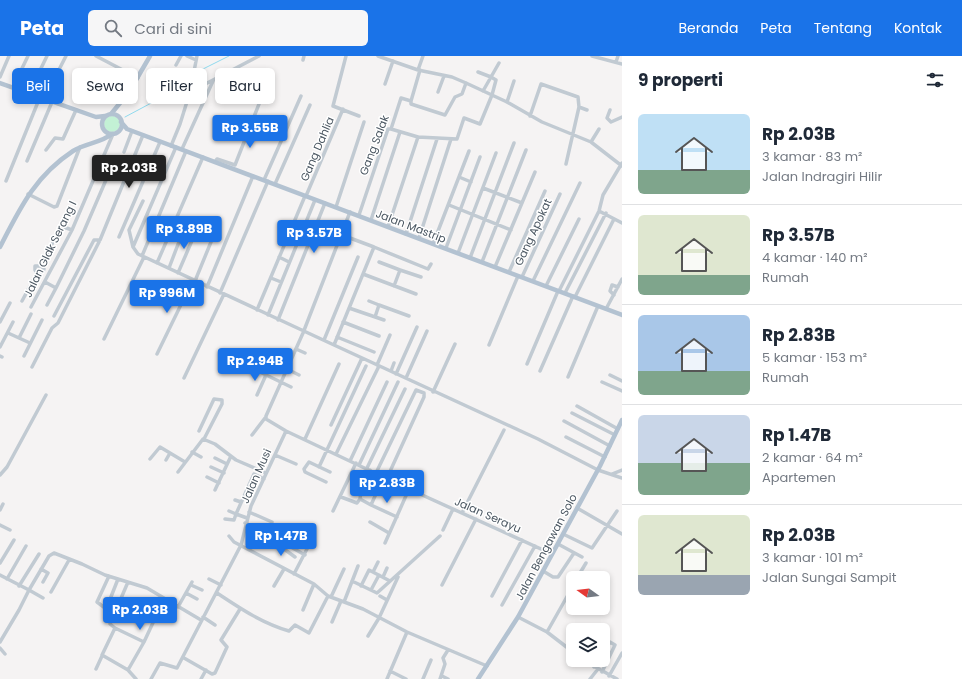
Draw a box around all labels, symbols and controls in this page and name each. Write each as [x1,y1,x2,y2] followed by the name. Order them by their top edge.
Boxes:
[88,10,368,46] search box
[20,15,64,42] text: Peta
[102,17,124,39] icon: search
[134,18,212,39] text: Cari di sini
[679,18,738,38] text: Beranda
[760,18,792,38] text: Peta
[814,18,872,38] text: Tentang
[894,18,942,38] text: Kontak
[12,68,64,104] chip: Beli
[72,68,138,104] chip: Sewa
[146,68,207,104] chip: Filter
[215,68,275,104] chip: Baru
[638,68,723,92] text: 9 properti
[924,69,946,91] icon: filters
[355,112,393,177] street label: Gang Salak
[296,114,338,184] street label: Gang Dahlia
[209,115,291,149] pin: Rp 3.55B
[221,118,279,137] text: Rp 3.55B
[762,122,835,146] text: Rp 2.03B
[670,130,718,178] icon: home
[762,147,862,166] text: 3 kamar · 83 m²
[88,155,170,189] pin: Rp 2.03B
[101,158,157,177] text: Rp 2.03B
[762,167,882,186] text: Jalan Indragiri Hilir
[510,196,556,268] street label: Gang Apokat
[20,198,80,300] street label: Jalan Gldk Serang I
[373,205,449,247] street label: Jalan Mastrip
[143,216,225,250] pin: Rp 3.89B
[156,219,212,238] text: Rp 3.89B
[273,220,355,254] pin: Rp 3.57B
[286,223,342,242] text: Rp 3.57B
[762,223,835,247] text: Rp 3.57B
[670,231,718,279] icon: home
[762,248,868,267] text: 4 kamar · 140 m²
[762,268,809,287] text: Rumah
[130,280,204,314] pin: Rp 996M
[139,283,195,302] text: Rp 996M
[762,323,835,347] text: Rp 2.83B
[670,331,718,379] icon: home
[214,348,296,382] pin: Rp 2.94B
[762,348,867,367] text: 5 kamar · 153 m²
[227,351,283,370] text: Rp 2.94B
[762,368,809,387] text: Rumah
[762,423,831,447] text: Rp 1.47B
[670,431,718,479] icon: home
[237,446,275,506] street label: Jalan Musi
[762,448,863,467] text: 2 kamar · 64 m²
[762,468,836,487] text: Apartemen
[346,470,428,504] pin: Rp 2.83B
[359,473,415,492] text: Rp 2.83B
[511,491,581,603] street label: Jalan Bengawan Solo
[452,493,524,537] street label: Jalan Serayu
[240,523,322,557] pin: Rp 1.47B
[762,523,835,547] text: Rp 2.03B
[255,526,307,545] text: Rp 1.47B
[670,531,718,579] icon: home
[762,548,863,567] text: 3 kamar · 101 m²
[762,568,897,587] text: Jalan Sungai Sampit
[566,571,610,615] north arrow
[566,571,610,667] map controls
[99,597,181,631] pin: Rp 2.03B
[112,600,168,619] text: Rp 2.03B
[566,623,610,667] button: layers

